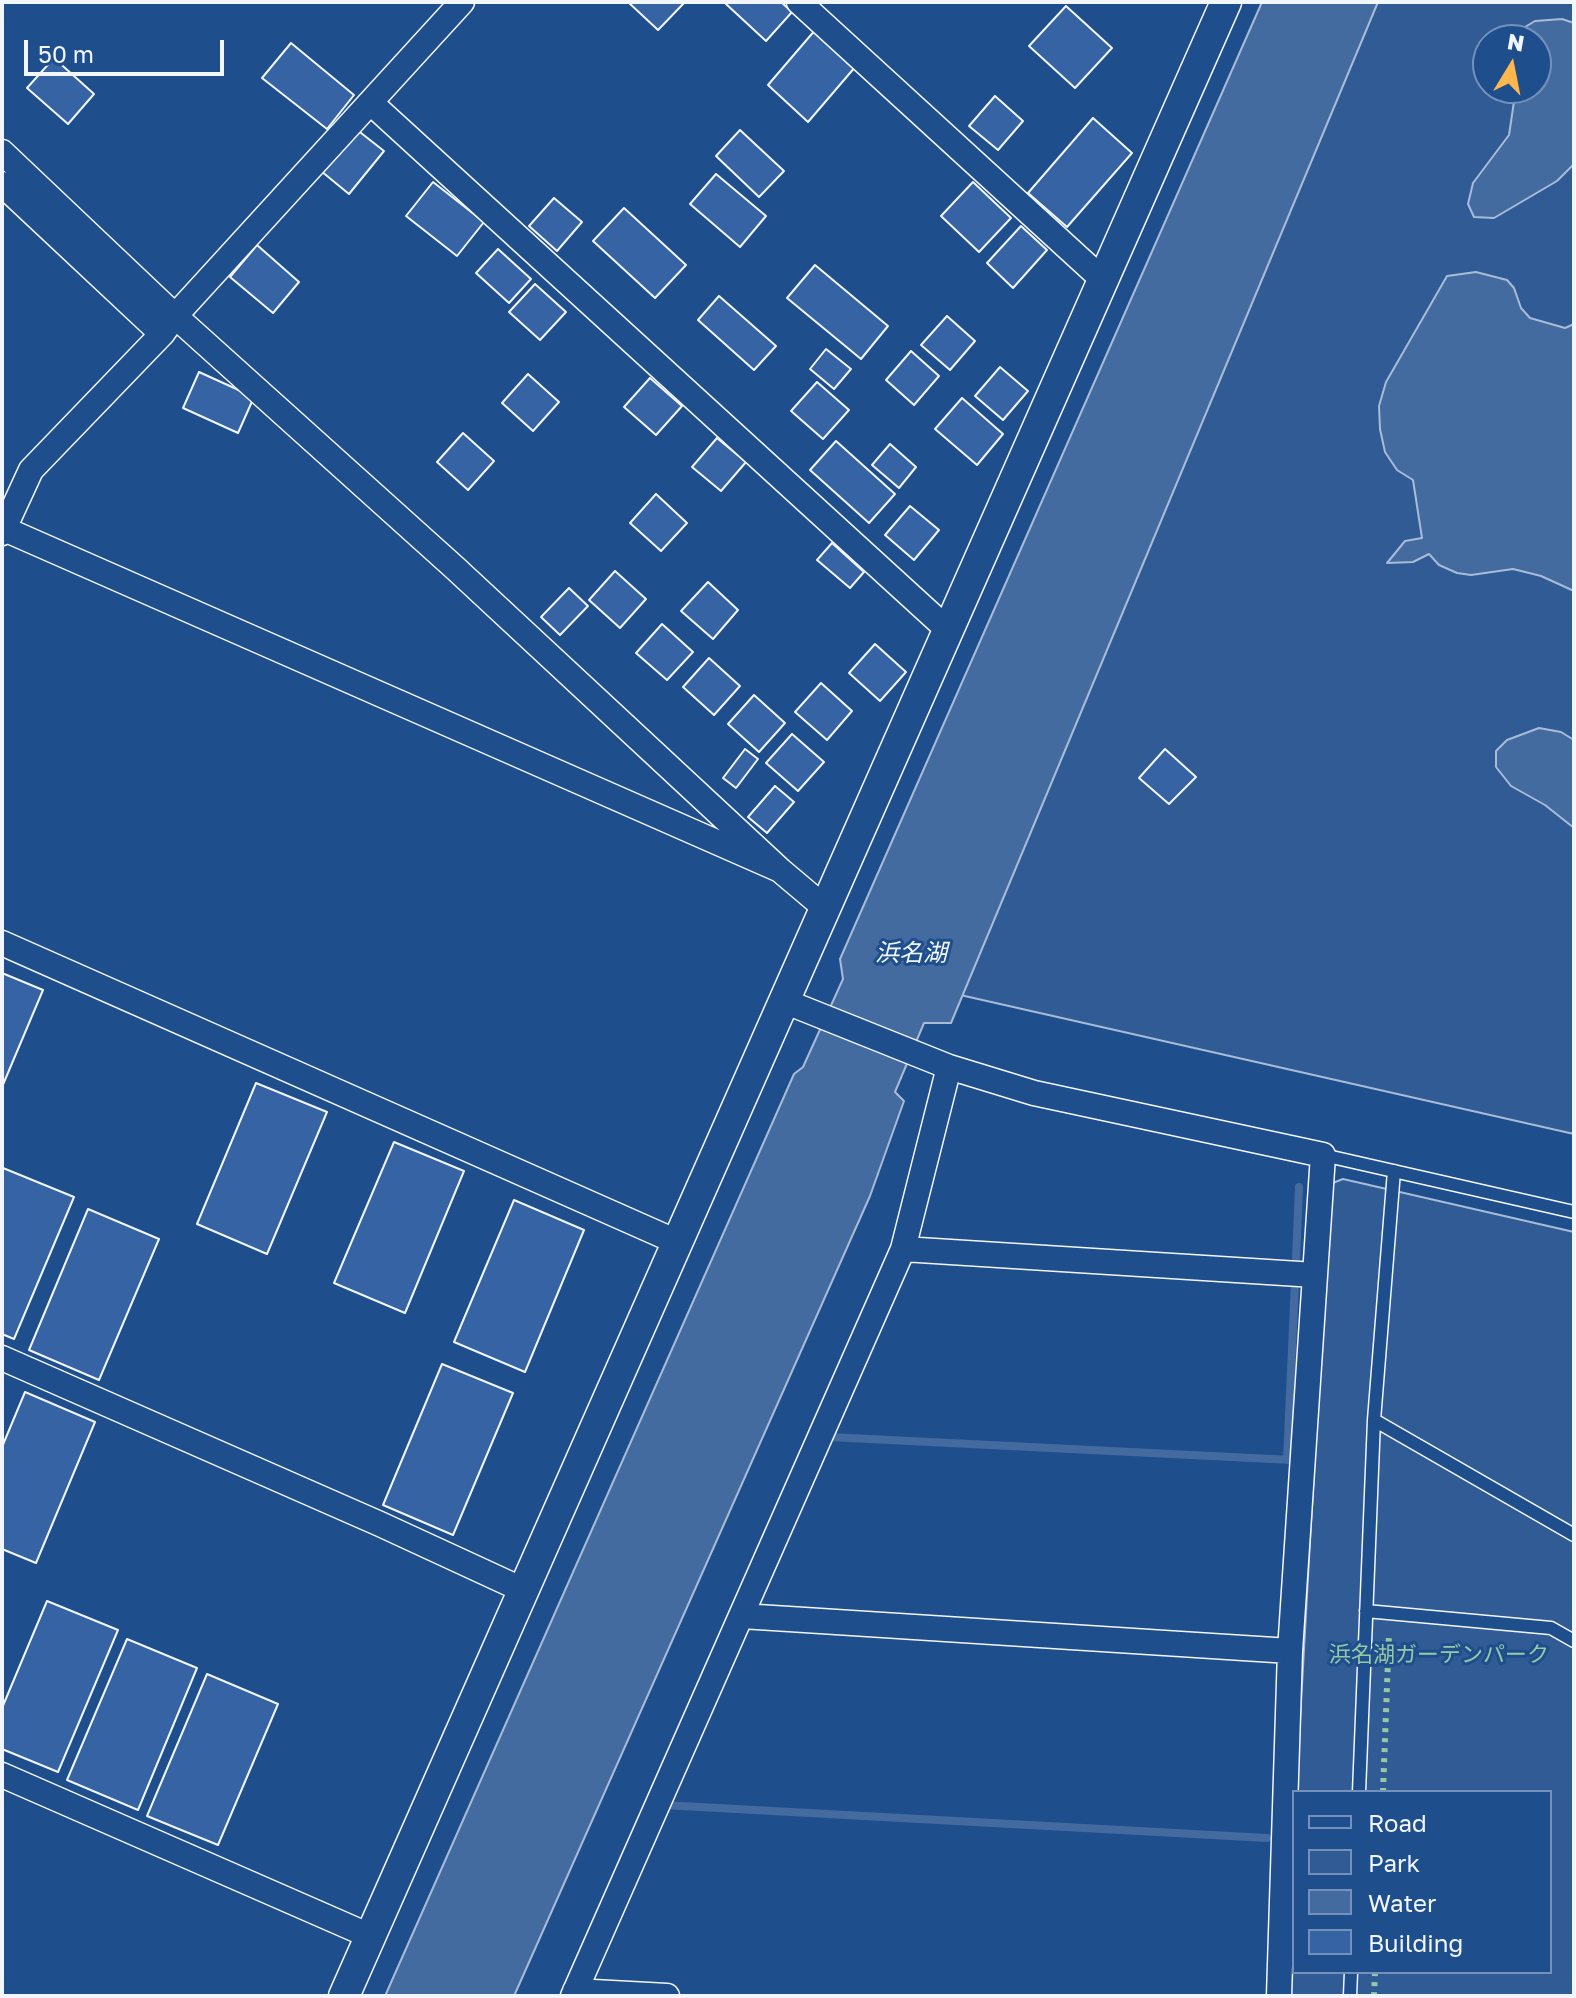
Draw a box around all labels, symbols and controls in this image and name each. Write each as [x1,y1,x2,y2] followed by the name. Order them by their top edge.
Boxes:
[28,24,228,74] scale bar
[1472,24,1552,104] north arrow
[1505,27,1526,57] text: N
[38,39,94,68] text: 50 m
[875,939,947,967] water label: 浜名湖
[1329,1642,1549,1668] park label: 浜名湖ガーデンパーク
[1292,1790,1552,1974] legend
[1368,1808,1427,1837] text: Road
[1368,1848,1420,1877] text: Park
[1368,1888,1436,1917] text: Water
[1368,1928,1463,1957] text: Building

